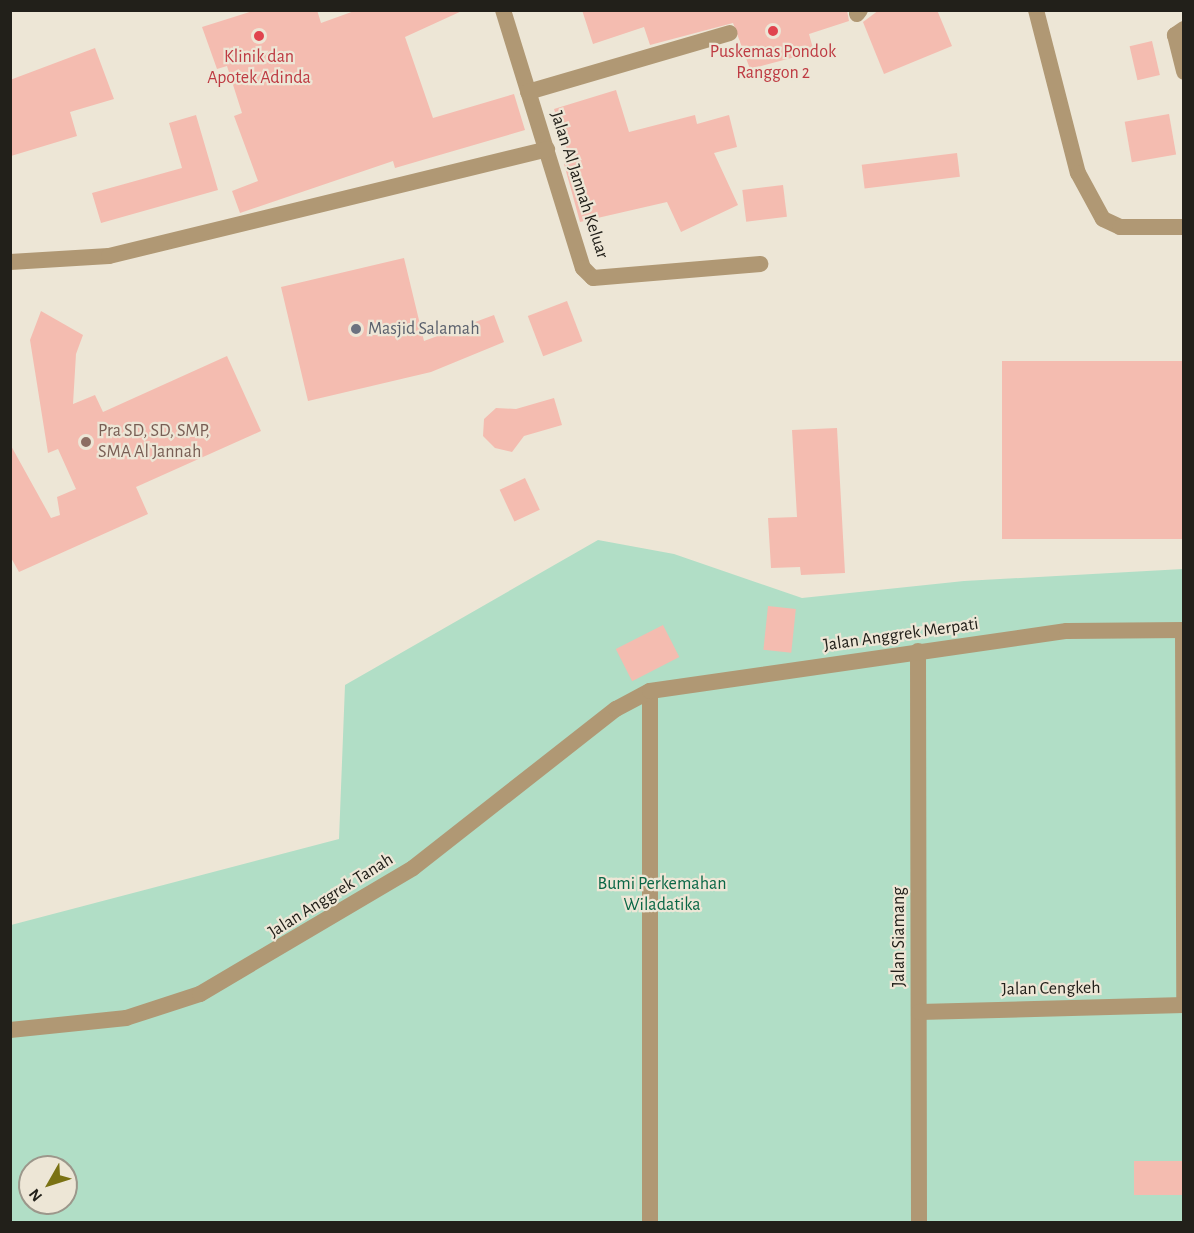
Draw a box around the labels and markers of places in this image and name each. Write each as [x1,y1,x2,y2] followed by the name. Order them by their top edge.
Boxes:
[764,22,782,40] marker: Puskemas Pondok Ranggon 2
[250,27,268,45] marker: Klinik dan Apotek Adinda
[710,42,836,84] place label: Puskemas Pondok Ranggon 2
[207,47,311,90] place label: Klinik dan Apotek Adinda
[368,318,480,340] place label: Masjid Salamah
[349,322,363,336] marker: Masjid Salamah
[98,421,210,464] place label: Pra SD, SD, SMP, SMA Al Jannah
[79,435,93,449] marker: Pra SD, SD, SMP, SMA Al Jannah

